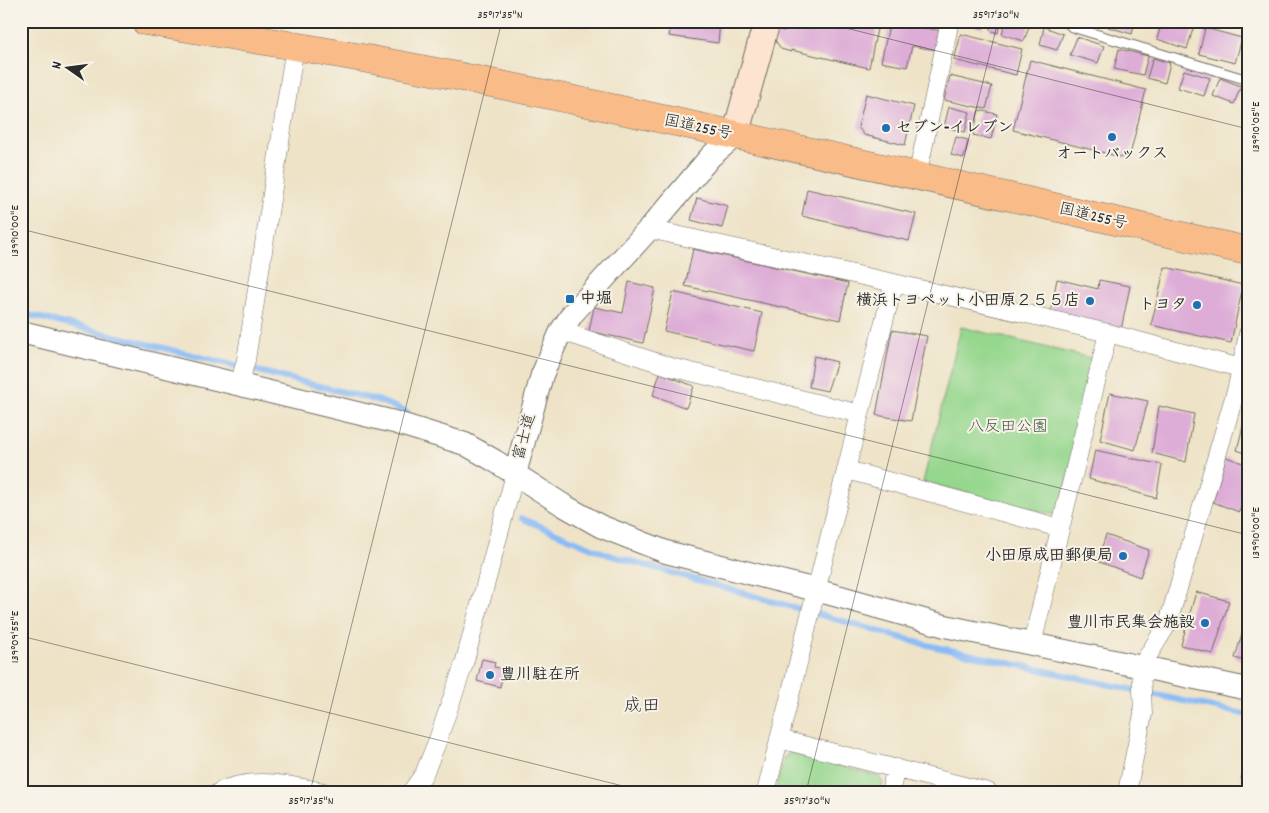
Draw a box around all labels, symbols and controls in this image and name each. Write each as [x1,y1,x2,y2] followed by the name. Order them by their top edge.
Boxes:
[477,7,523,24] text: 35°17'35"N
[973,7,1019,24] text: 35°17'30"N
[42,42,92,92] north arrow
[47,59,68,71] text: N
[1248,101,1265,152] text: 139°10'05"E
[661,109,735,147] street label: 国道255号
[896,117,1013,140] place label: セブン-イレブン
[880,122,892,134] marker: セブン-イレブン
[1106,131,1118,143] marker: オートバックス
[1056,143,1168,166] place label: オートバックス
[1056,198,1130,236] street label: 国道255号
[7,205,24,257] text: 139°10'00"E
[580,288,612,311] place label: 中堀
[856,290,1080,313] place label: 横浜トヨペット小田原２５５店
[564,293,576,305] marker: 中堀
[1139,294,1187,317] place label: トヨタ
[1084,295,1096,307] marker: 横浜トヨペット小田原２５５店
[1191,299,1203,311] marker: トヨタ
[508,411,542,463] street label: 富士道
[968,416,1048,439] park label: 八反田公園
[1248,507,1265,559] text: 139°10'00"E
[985,545,1113,568] place label: 小田原成田郵便局
[1117,550,1129,562] marker: 小田原成田郵便局
[7,610,24,663] text: 139°09'55"E
[1067,612,1195,635] place label: 豊川市民集会施設
[1199,617,1211,629] marker: 豊川市民集会施設
[500,664,580,687] place label: 豊川駐在所
[484,669,496,681] marker: 豊川駐在所
[624,695,660,720] district label: 成田
[288,793,334,810] text: 35°17'35"N
[784,793,830,810] text: 35°17'30"N

